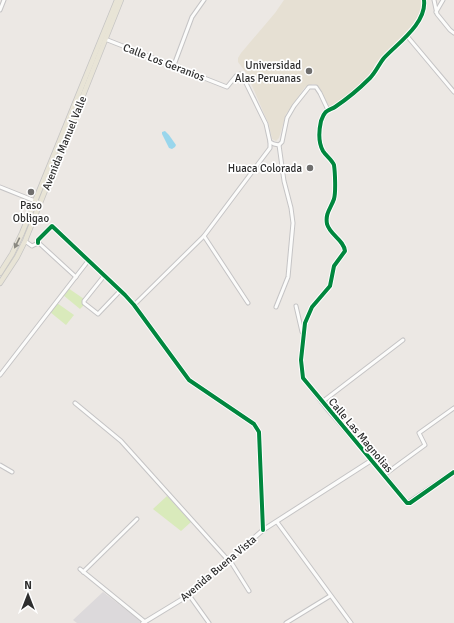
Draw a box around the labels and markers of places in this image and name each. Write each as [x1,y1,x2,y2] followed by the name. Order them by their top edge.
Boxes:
[235,59,301,85] place label: Universidad Alas Peruanas
[304,66,314,76] marker: Universidad Alas Peruanas
[228,162,302,175] place label: Huaca Colorada
[305,163,315,173] marker: Huaca Colorada
[26,187,36,197] marker: Paso Obligao
[13,199,49,225] place label: Paso Obligao

